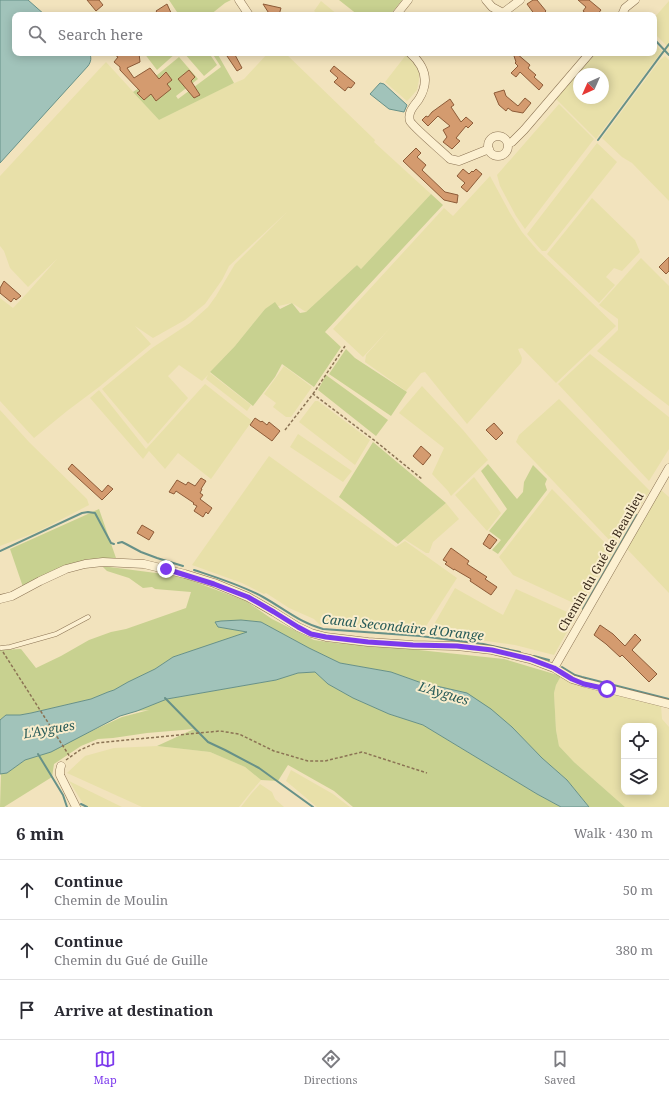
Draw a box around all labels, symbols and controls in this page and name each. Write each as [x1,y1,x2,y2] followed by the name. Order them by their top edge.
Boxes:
[12,12,657,56] search box
[26,23,48,45] icon: search
[58,24,143,44] text: Search here
[573,68,609,104] north arrow
[554,489,648,635] street label: Chemin du Gué de Beaulieu
[157,560,175,578] route end
[321,610,485,645] water label: Canal Secondaire d'Orange
[416,677,471,709] water label: L'Aygues
[598,680,616,698] route start
[21,716,76,743] water label: L'Aygues
[621,723,657,795] map controls
[621,723,657,759] button: locate
[621,759,657,795] button: layers
[16,822,64,845] text: 6 min
[574,824,653,842] text: Walk · 430 m
[54,871,123,891] text: Continue
[16,879,38,901] icon: ahead
[623,881,653,899] text: 50 m
[54,891,168,909] text: Chemin de Moulin
[54,931,123,951] text: Continue
[16,939,38,961] icon: ahead
[616,941,653,959] text: 380 m
[54,951,208,969] text: Chemin du Gué de Guille
[16,999,38,1021] icon: arrive
[54,1000,213,1020] text: Arrive at destination
[93,1048,117,1087] tab: Map
[304,1048,357,1087] tab: Directions
[544,1048,576,1087] tab: Saved

